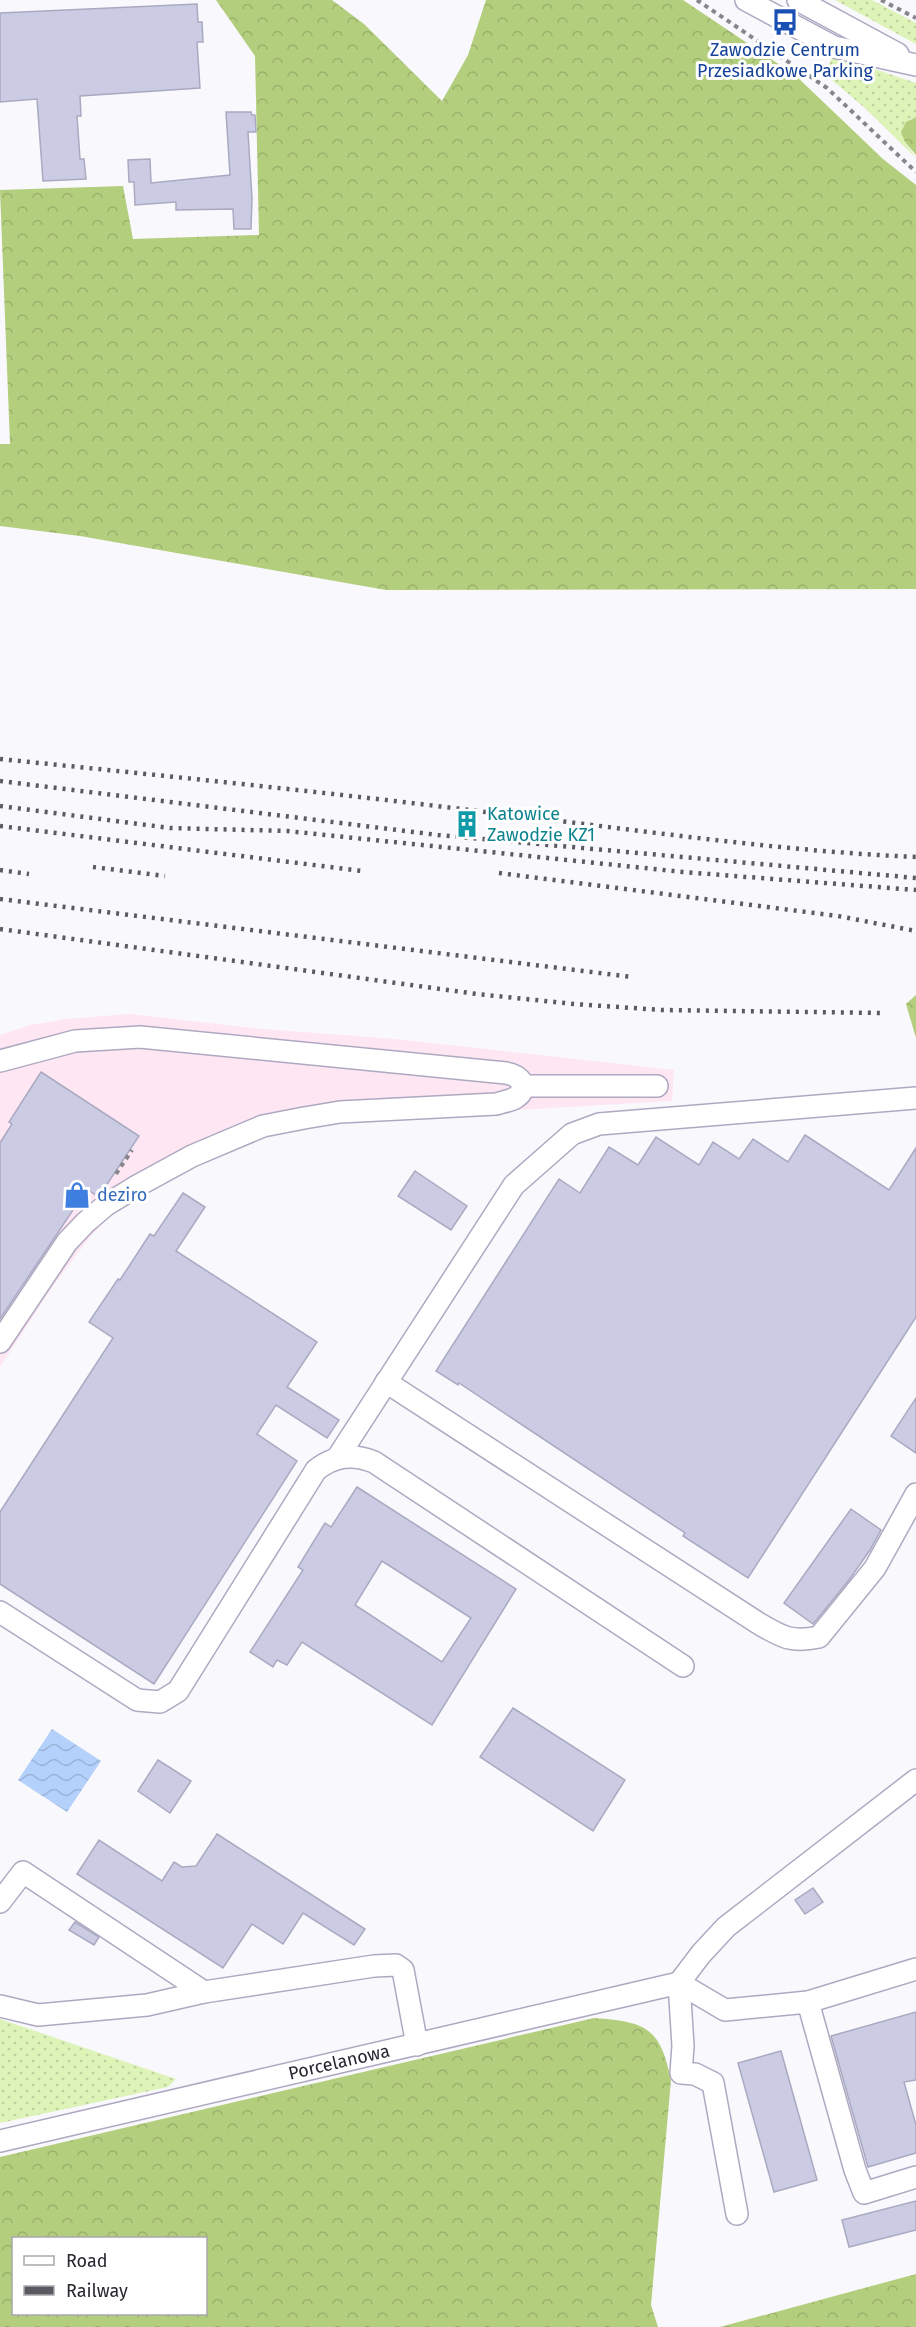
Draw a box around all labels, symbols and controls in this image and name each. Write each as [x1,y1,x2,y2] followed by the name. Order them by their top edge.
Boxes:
[770,7,800,37] bus stop icon: Zawodzie Centrum Przesiadkowe Parking
[697,39,874,82] place label: Zawodzie Centrum Przesiadkowe Parking
[487,803,595,846] place label: Katowice Zawodzie KZ1
[452,809,482,839] building icon: Katowice Zawodzie KZ1
[62,1180,92,1210] shop icon: deziro
[97,1184,147,1206] place label: deziro
[286,2040,392,2085] street label: Porcelanowa
[12,2237,207,2315] legend
[66,2250,108,2272] text: Road
[66,2280,128,2302] text: Railway

